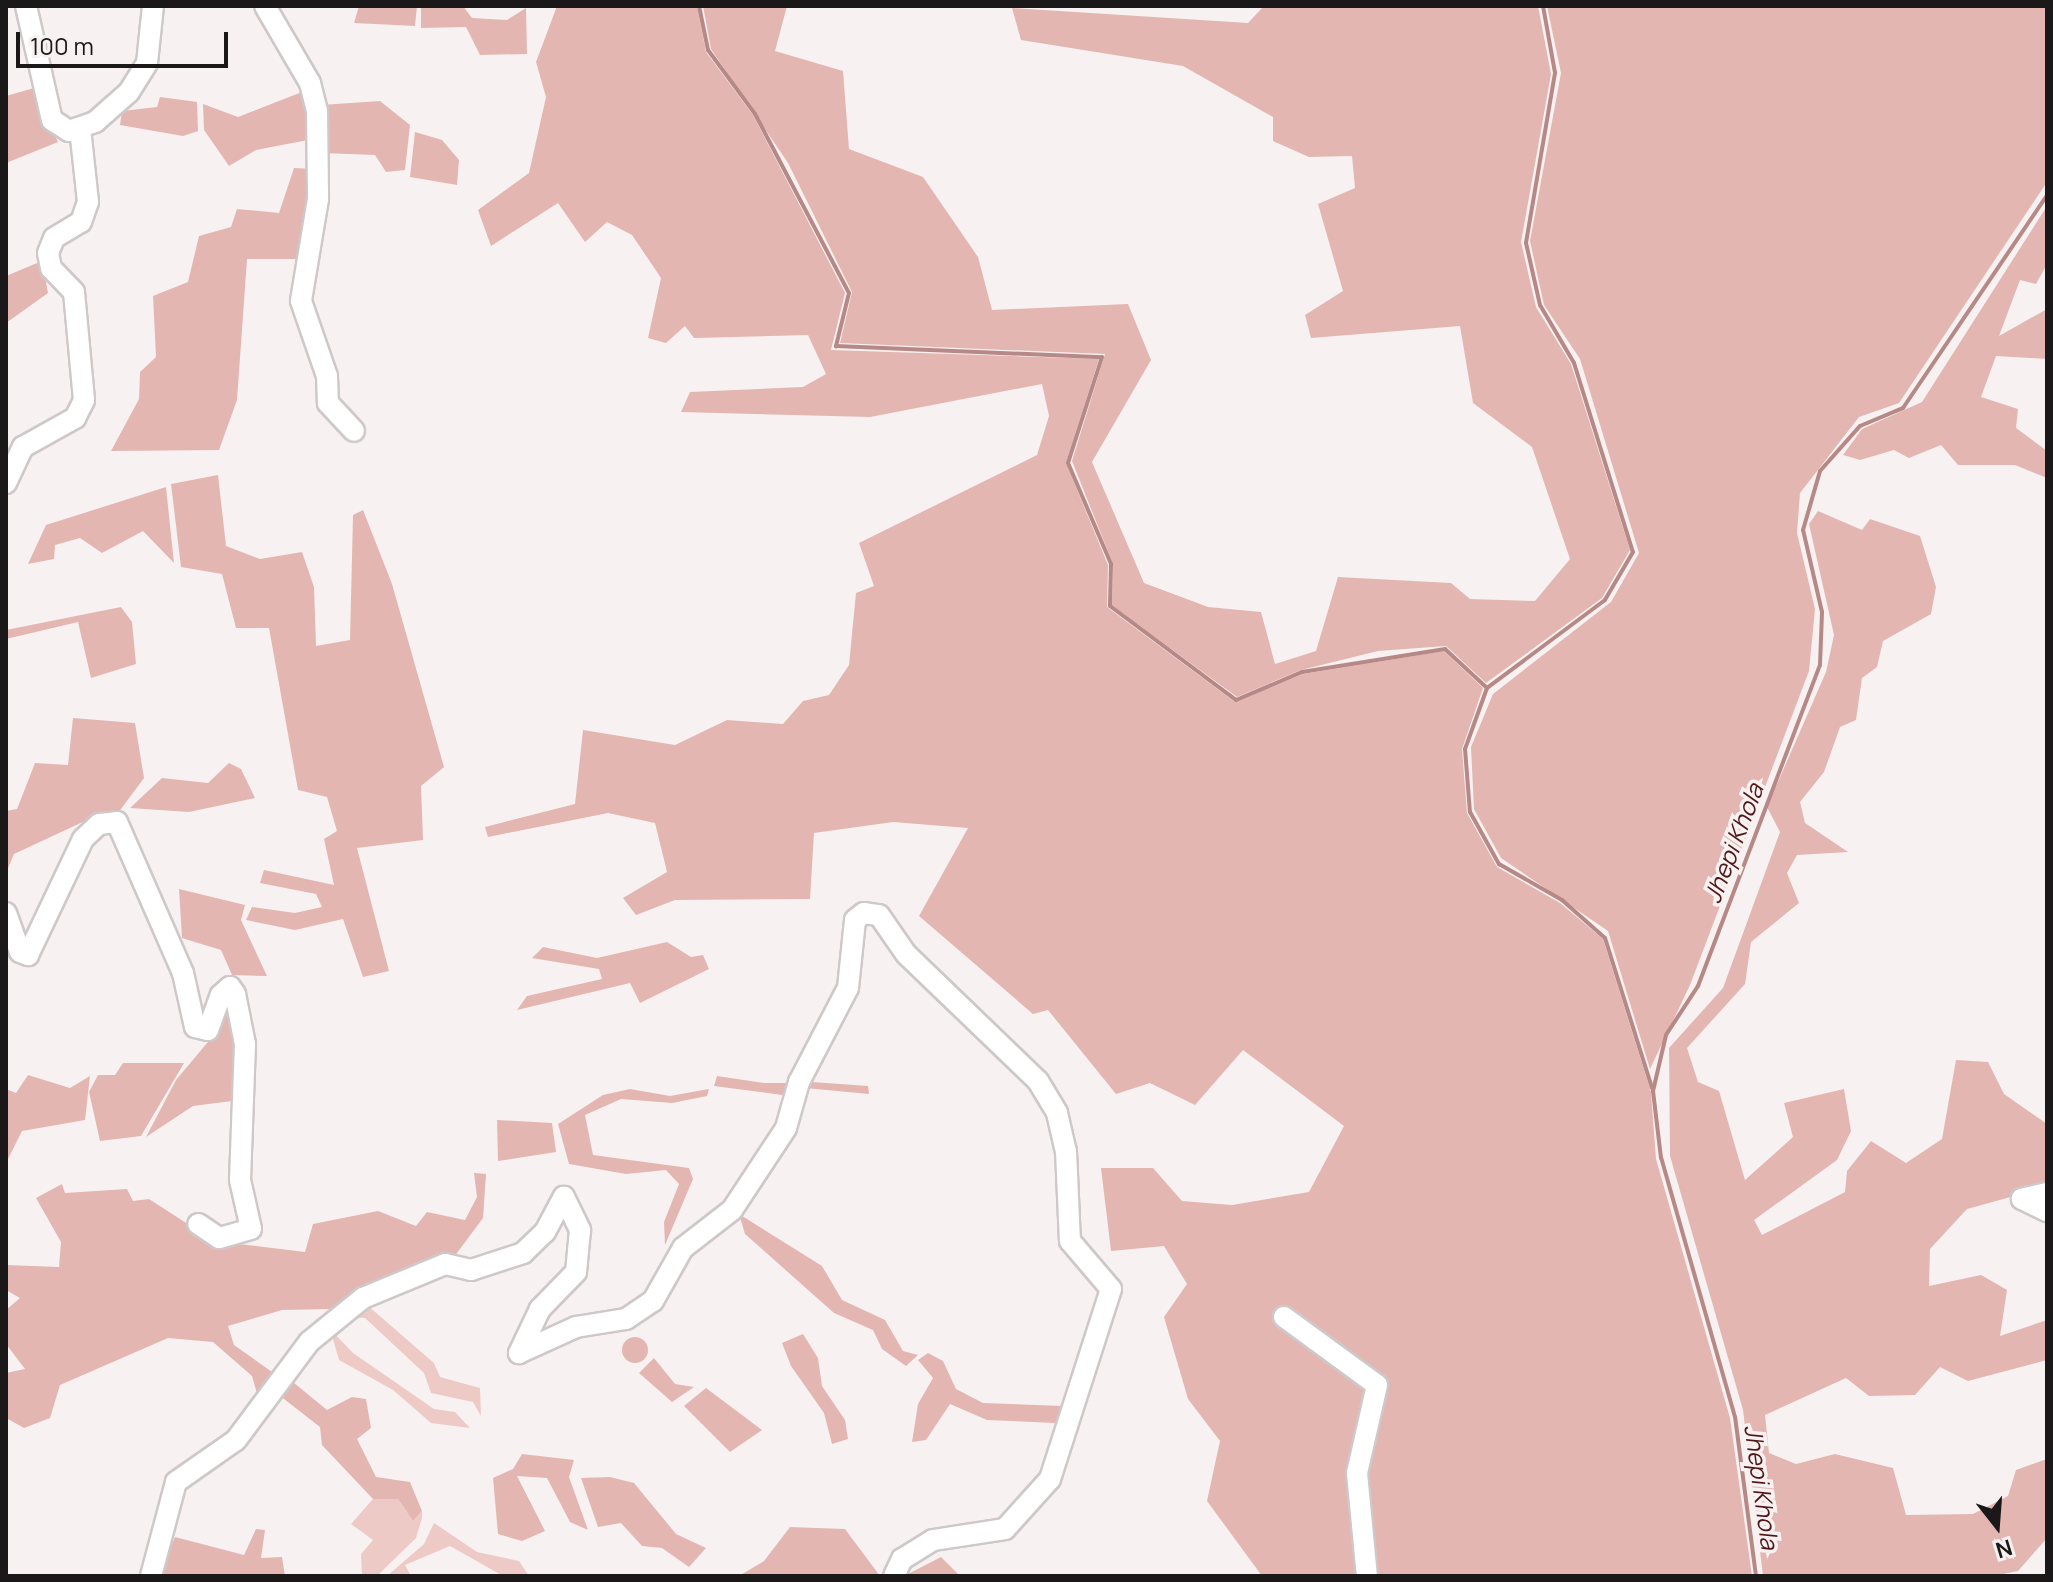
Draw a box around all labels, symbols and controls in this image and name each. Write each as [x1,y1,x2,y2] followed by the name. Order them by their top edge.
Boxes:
[20,16,232,66] scale bar
[30,29,94,62] text: 100 m
[1697,779,1769,907] water label: Jhepi Khola
[1739,1423,1785,1551] water label: Jhepi Khola
[1957,1486,2037,1566] north arrow
[1992,1532,2016,1566] text: N

